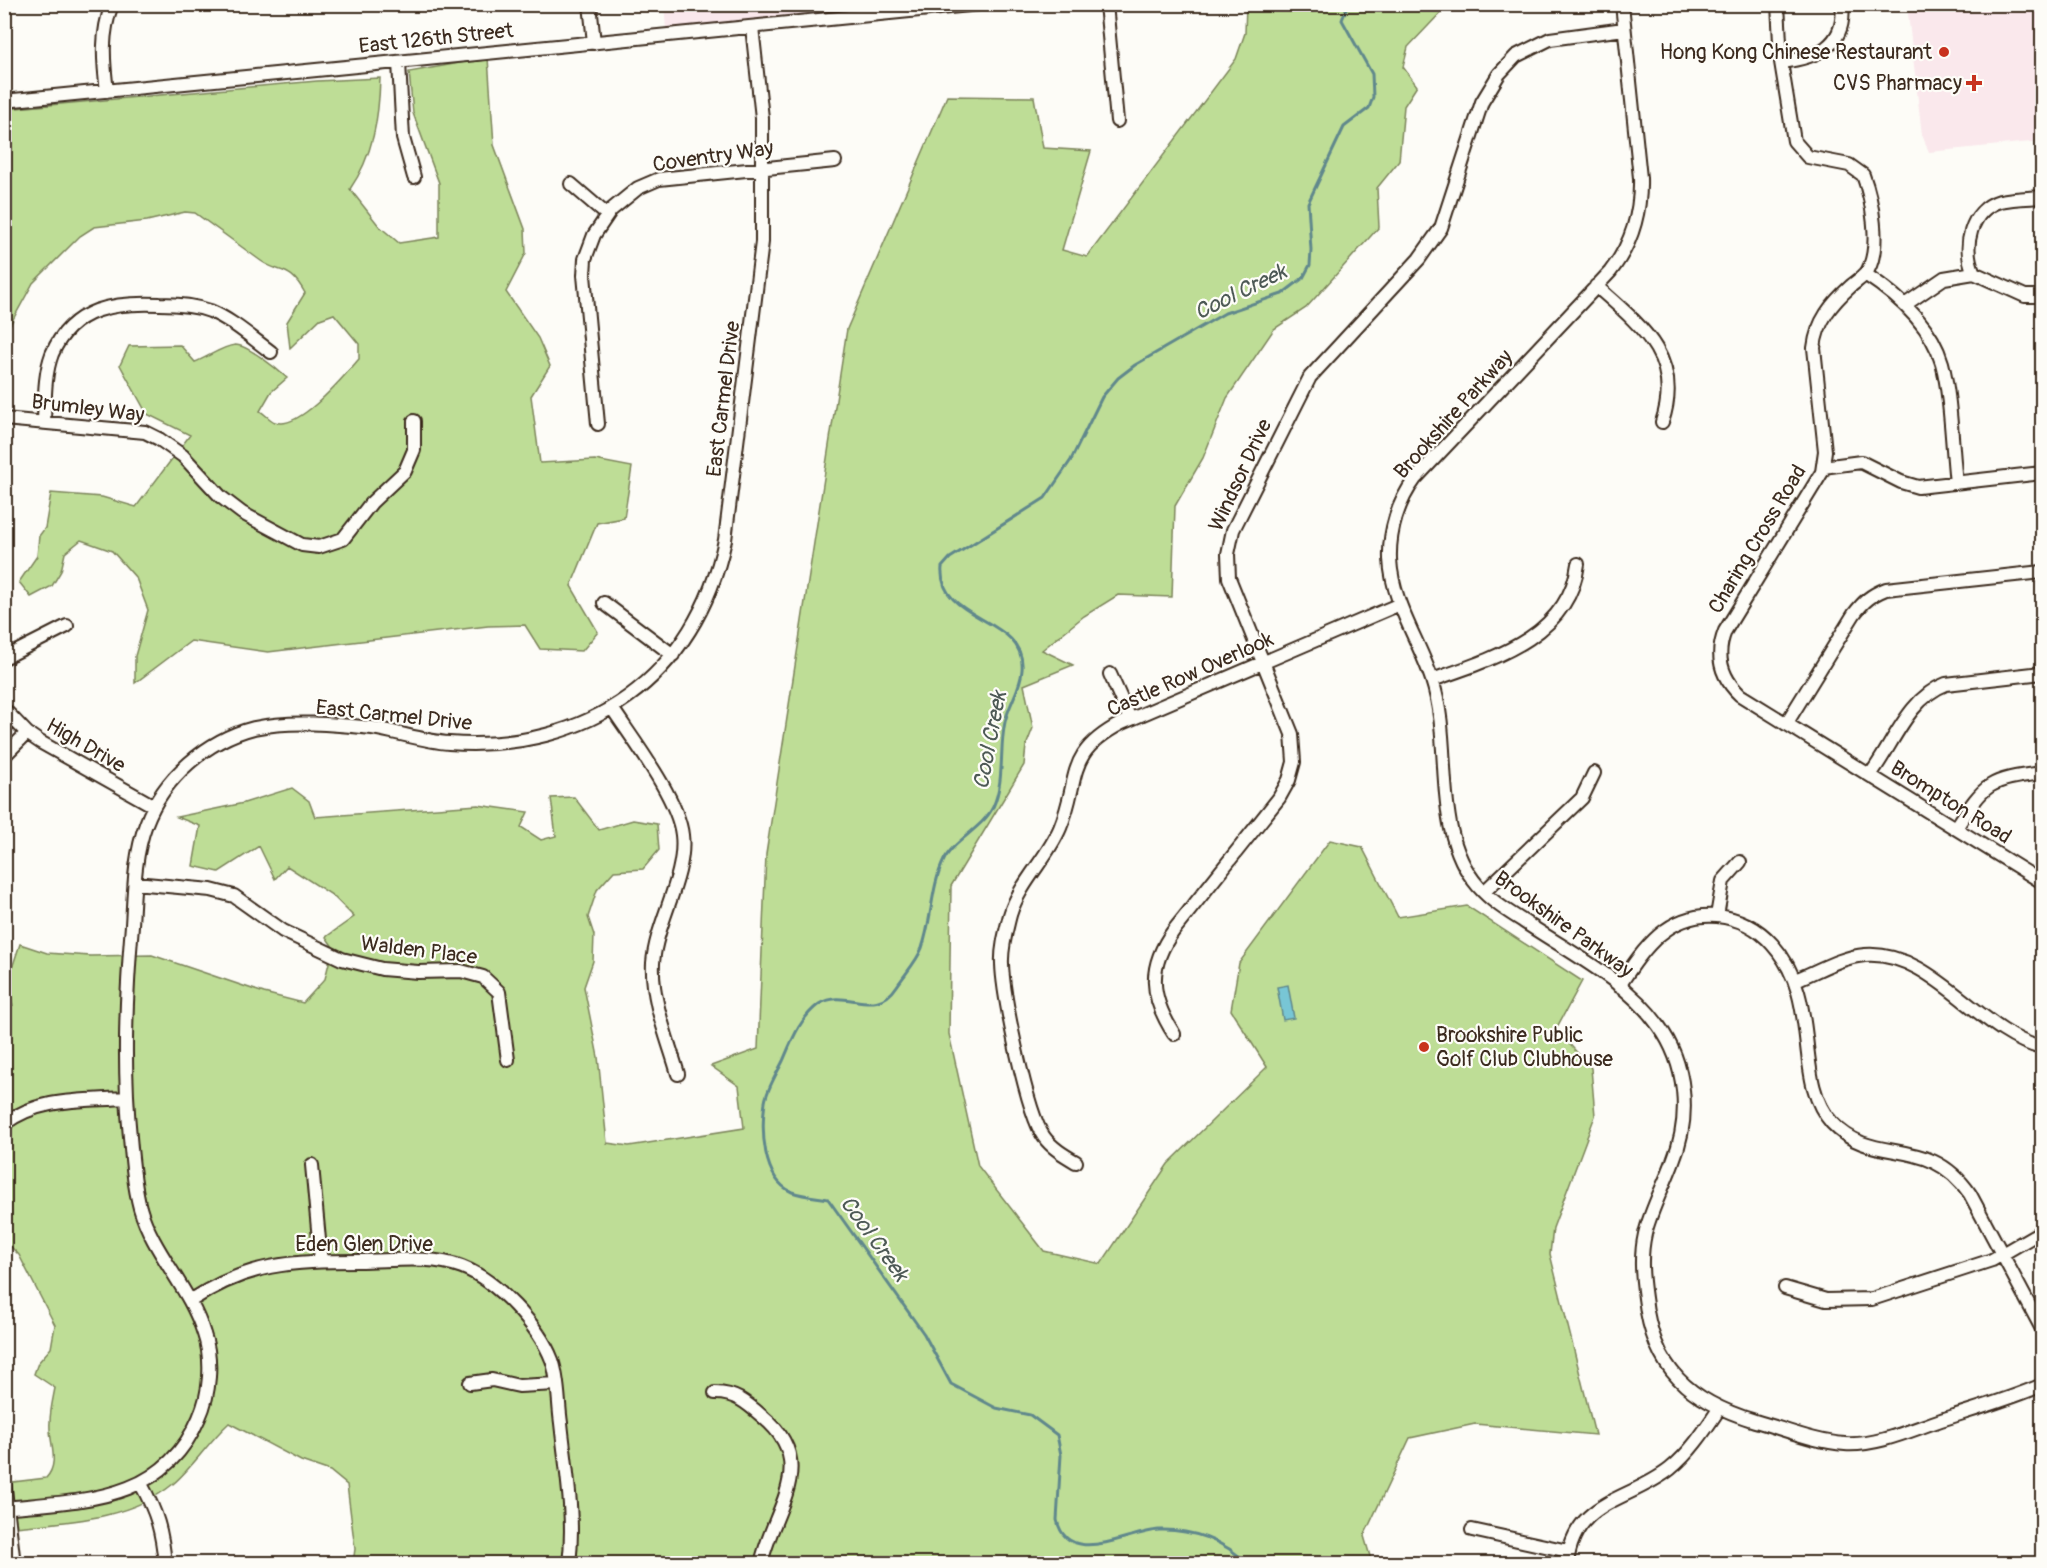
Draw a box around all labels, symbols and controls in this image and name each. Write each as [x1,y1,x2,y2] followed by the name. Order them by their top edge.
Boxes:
[358,17,515,60] street label: East 126th Street
[1660,39,1933,66] place label: Hong Kong Chinese Restaurant
[1937,45,1951,59] marker: Hong Kong Chinese Restaurant
[1833,70,1962,97] place label: CVS Pharmacy
[1967,76,1981,90] marker: CVS Pharmacy
[651,135,775,178] street label: Coventry Way
[1190,257,1293,326] water label: Cool Creek
[701,319,747,478] street label: East Carmel Drive
[1388,344,1519,485] street label: Brookshire Parkway
[30,388,146,429] street label: Brumley Way
[1203,414,1279,536] street label: Windsor Drive
[1702,460,1812,619] street label: Charing Cross Road
[1103,626,1278,723] street label: Castle Row Overlook
[967,687,1014,791] water label: Cool Creek
[315,694,474,737] street label: East Carmel Drive
[41,712,131,779] street label: High Drive
[1885,755,2016,850] street label: Brompton Road
[1489,865,1638,984] street label: Brookshire Parkway
[359,930,479,971] street label: Walden Place
[1436,1022,1614,1073] place label: Brookshire Public Golf Club Clubhouse
[1417,1040,1431,1054] marker: Brookshire Public Golf Club Clubhouse
[834,1190,916,1288] water label: Cool Creek
[295,1231,434,1258] street label: Eden Glen Drive

